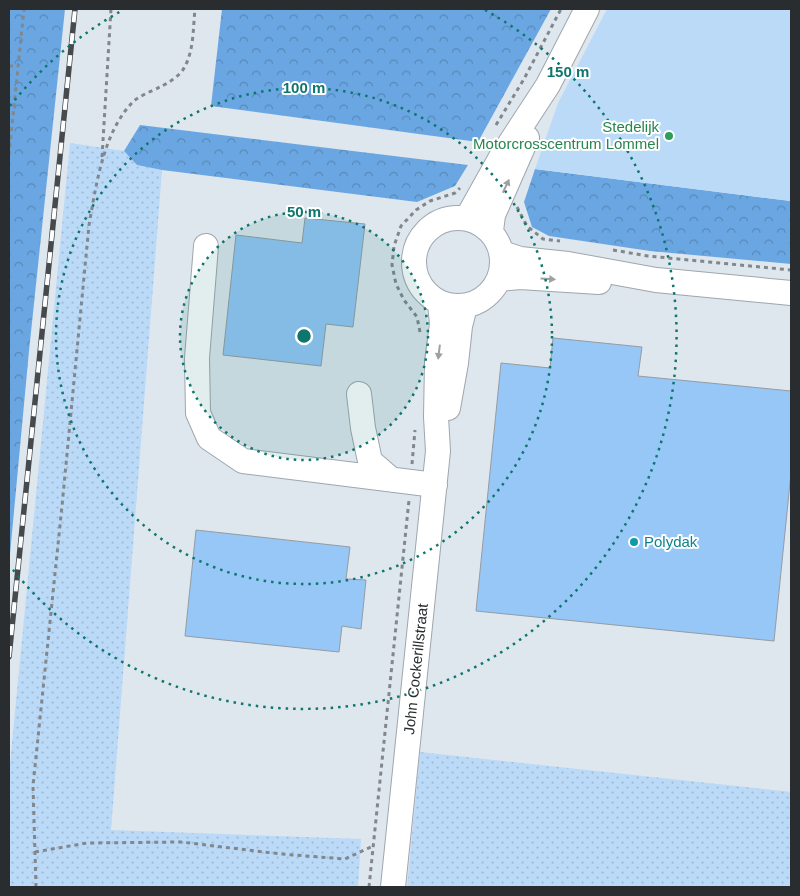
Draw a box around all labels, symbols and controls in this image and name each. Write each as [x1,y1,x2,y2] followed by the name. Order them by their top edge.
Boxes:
[547,63,589,80] text: 150 m
[283,79,325,96] text: 100 m
[473,118,659,152] place label: Stedelijk Motorcrosscentrum Lommel
[663,130,675,142] marker: Stedelijk Motorcrosscentrum Lommel
[502,179,510,193] one-way arrow
[287,203,321,220] text: 50 m
[540,275,556,283] one-way arrow
[295,327,313,345] centre of rings
[434,344,442,360] one-way arrow
[644,533,698,550] place label: Polydak
[628,536,640,548] marker: Polydak
[400,602,431,735] street label: John Cockerillstraat

